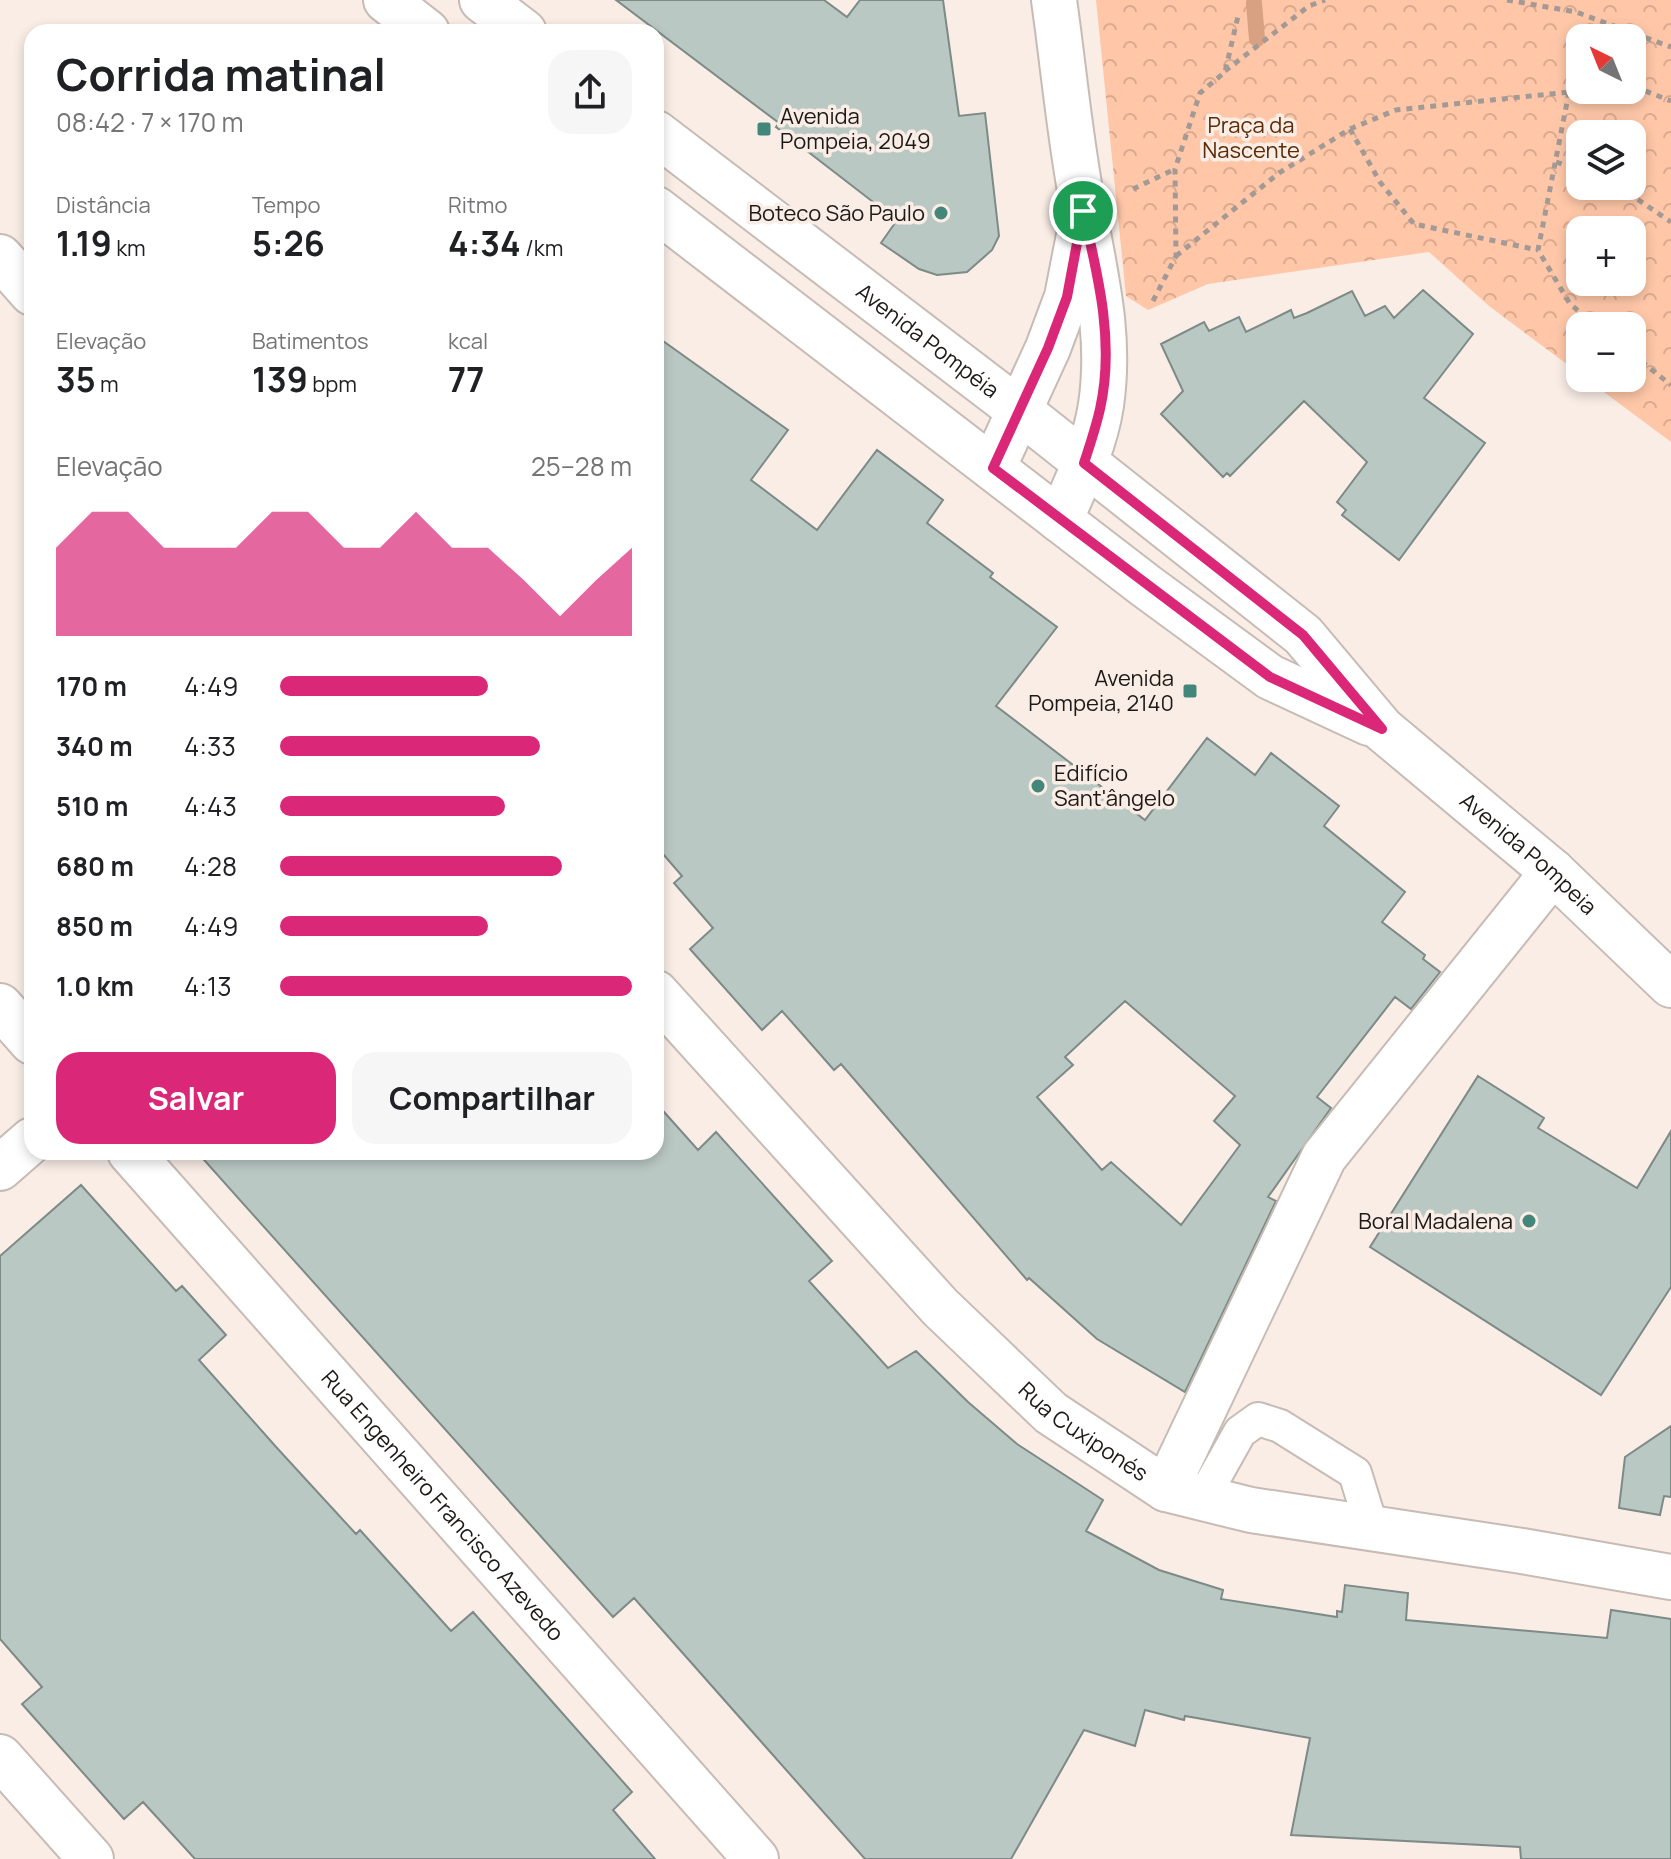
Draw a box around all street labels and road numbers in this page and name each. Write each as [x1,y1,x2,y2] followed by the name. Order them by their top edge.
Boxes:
[850,276,1005,405] street label: Avenida Pompéia
[1454,786,1604,921] street label: Avenida Pompeia
[315,1363,571,1647] street label: Rua Engenheiro Francisco Azevedo
[1012,1375,1154,1488] street label: Rua Cuxiponés

